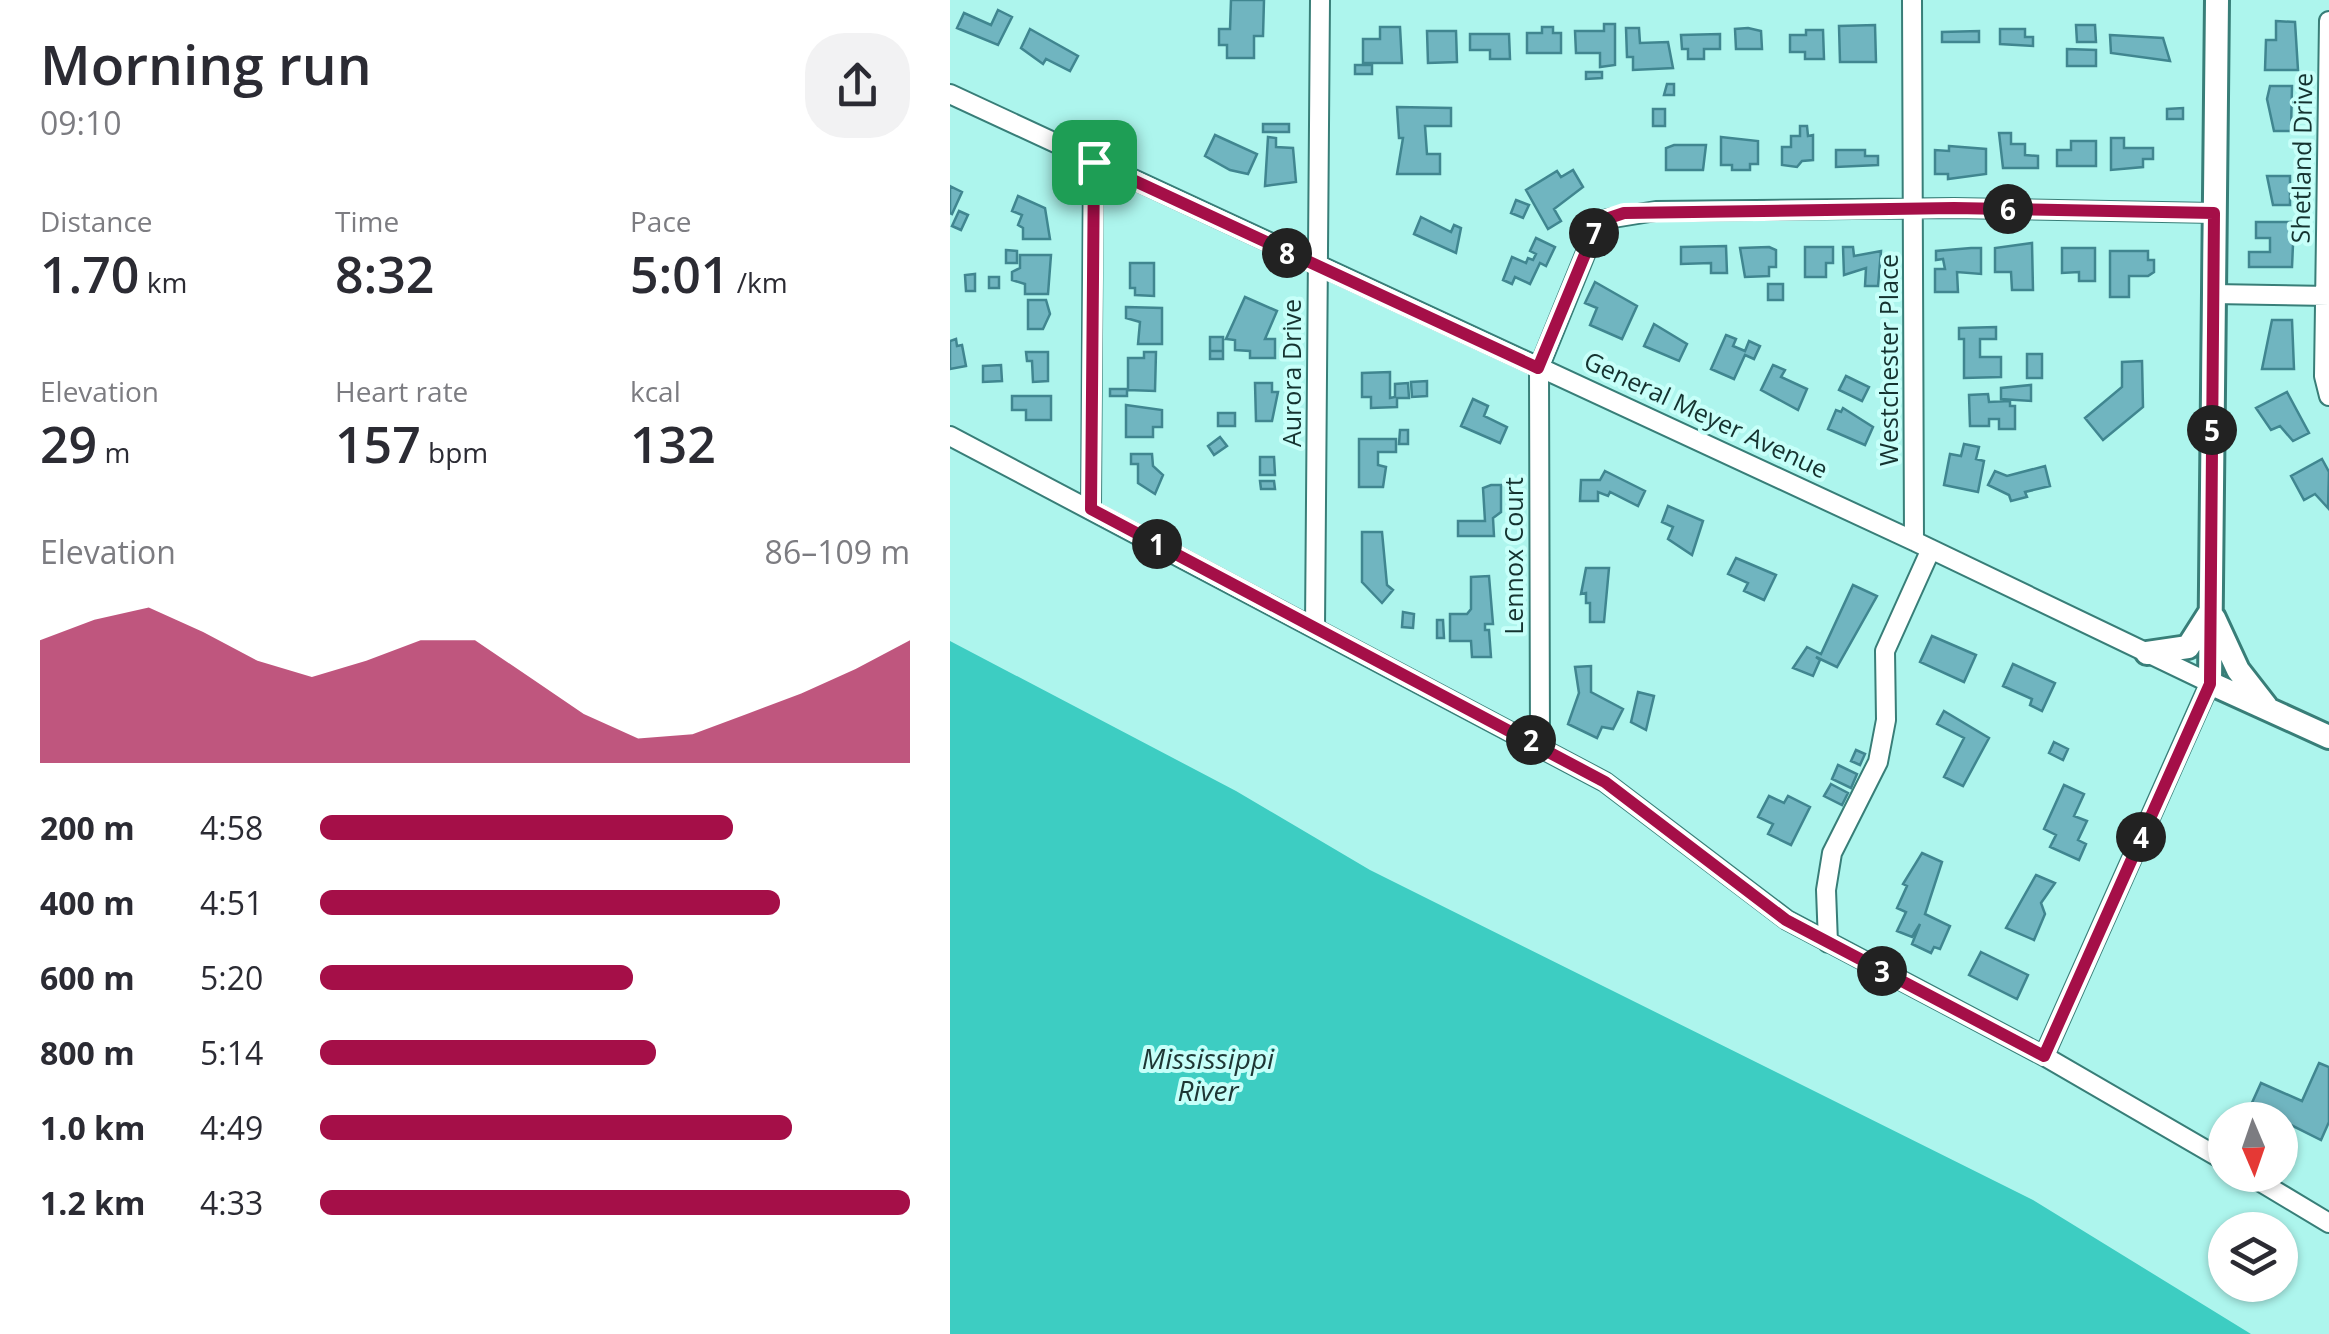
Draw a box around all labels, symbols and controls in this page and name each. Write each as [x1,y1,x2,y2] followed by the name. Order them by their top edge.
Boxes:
[40,26,372,101] text: Morning run
[805,33,910,138] button: share
[2283,72,2319,244] street label: Shetland Drive
[40,101,122,144] text: 09:10
[1052,120,1137,205] pin
[1067,135,1122,190] icon: arrive
[1983,184,2033,234] pin: 6
[2000,190,2016,228] text: 6
[40,202,153,240] text: Distance
[335,202,399,240] text: Time
[630,202,692,240] text: Pace
[1569,208,1619,258] pin: 7
[1586,214,1602,252] text: 7
[1262,228,1312,278] pin: 8
[1279,234,1295,272] text: 8
[40,240,139,308] text: 1.70
[335,240,434,308] text: 8:32
[630,240,729,308] text: 5:01
[1871,254,1905,466] street label: Westchester Place
[139,263,187,301] text: km
[729,263,788,301] text: /km
[1274,299,1308,447] street label: Aurora Drive
[1579,343,1834,486] street label: General Meyer Avenue
[40,372,159,410] text: Elevation
[335,372,468,410] text: Heart rate
[630,372,681,410] text: kcal
[2187,405,2237,455] pin: 5
[40,410,97,478] text: 29
[335,410,421,478] text: 157
[630,410,716,478] text: 132
[2204,411,2220,449] text: 5
[97,433,130,471] text: m
[421,433,488,471] text: bpm
[1496,477,1530,635] street label: Lennox Court
[1132,519,1182,569] pin: 1
[1149,525,1165,563] text: 1
[40,530,176,573] text: Elevation
[765,530,910,573] text: 86–109 m
[1506,715,1556,765] pin: 2
[1523,721,1539,759] text: 2
[40,806,135,849] text: 200 m
[200,806,263,849] text: 4:58
[2116,812,2166,862] pin: 4
[2133,818,2149,856] text: 4
[40,881,135,924] text: 400 m
[200,881,263,924] text: 4:51
[1857,946,1907,996] pin: 3
[1874,952,1890,990] text: 3
[40,956,135,999] text: 600 m
[200,956,263,999] text: 5:20
[40,1031,135,1074] text: 800 m
[200,1031,263,1074] text: 5:14
[1142,1039,1275,1109] water label: Mississippi River
[2208,1102,2298,1192] north arrow
[2208,1102,2298,1302] map controls
[40,1106,145,1149] text: 1.0 km
[200,1106,263,1149] text: 4:49
[40,1181,145,1224] text: 1.2 km
[200,1181,263,1224] text: 4:33
[2208,1212,2298,1302] button: layers

